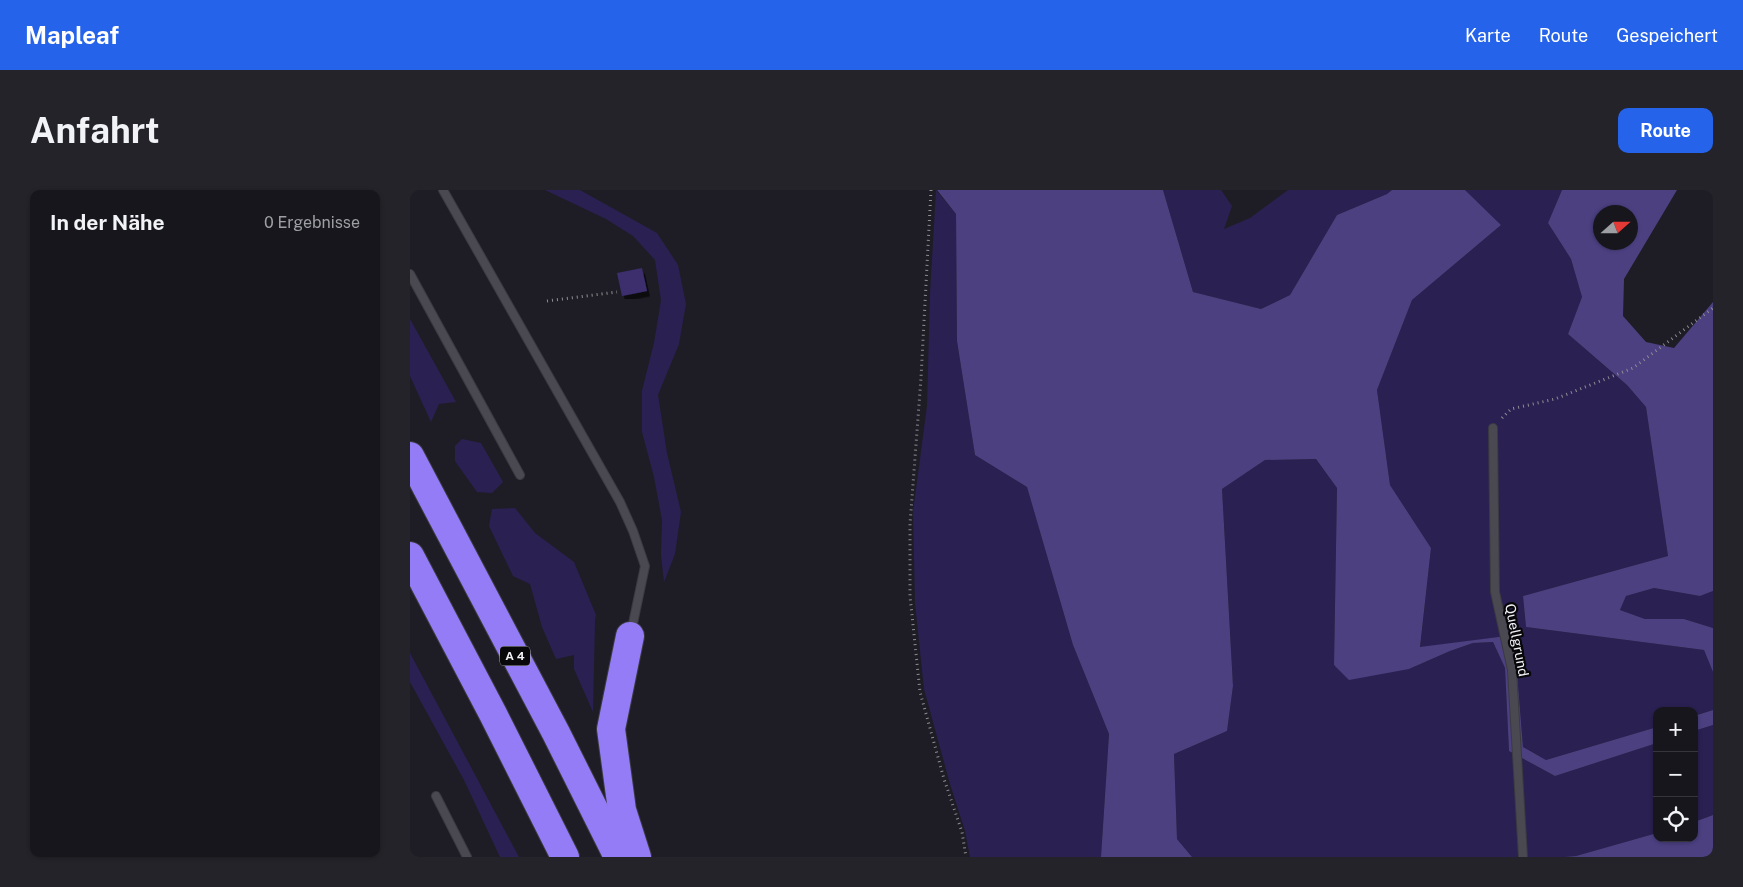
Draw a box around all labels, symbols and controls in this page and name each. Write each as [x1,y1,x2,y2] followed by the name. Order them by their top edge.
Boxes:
[25,21,119,49] text: Mapleaf
[1465,25,1511,46] text: Karte
[1539,25,1588,46] text: Route
[1616,25,1718,46] text: Gespeichert
[1618,108,1713,153] button: Route
[30,110,160,151] text: Anfahrt
[1593,205,1638,250] north arrow
[50,210,165,235] text: In der Nähe
[264,213,360,232] text: 0 Ergebnisse
[1502,602,1532,678] street label: Quellgrund
[500,646,530,666] road number: A 4
[1653,707,1698,842] map controls
[1653,707,1698,752] button: +
[1653,752,1698,797] button: −
[1653,797,1698,842] button: locate

